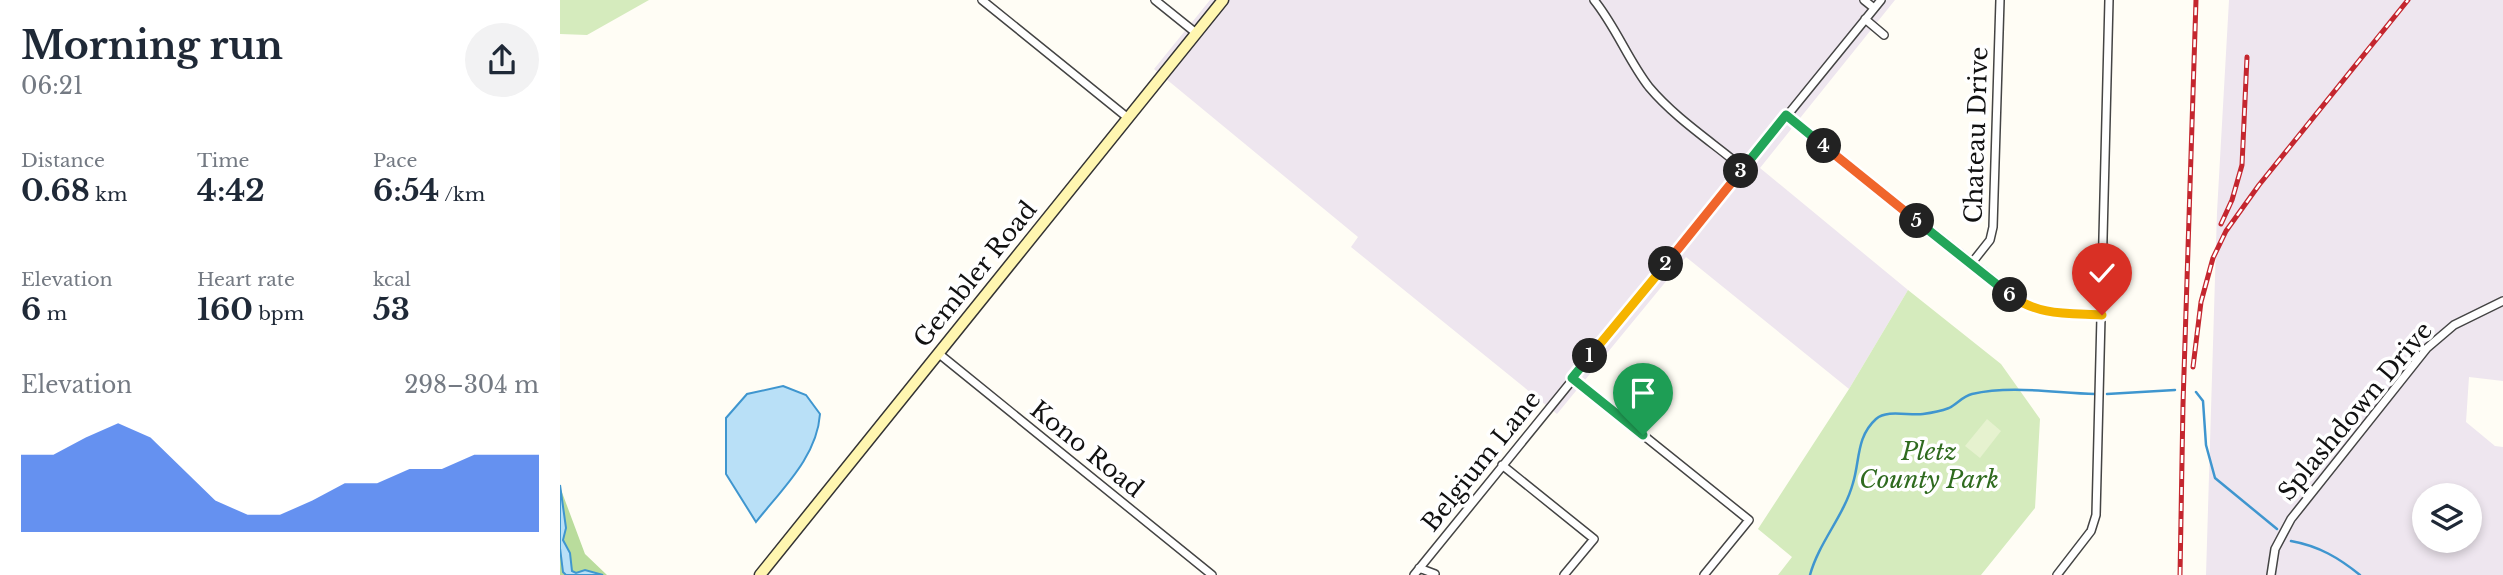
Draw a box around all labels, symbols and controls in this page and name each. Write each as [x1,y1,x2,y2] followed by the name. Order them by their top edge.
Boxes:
[21,22,283,69] text: Morning run
[465,23,539,97] button: share
[1958,46,1994,224] street label: Chateau Drive
[21,72,83,100] text: 06:21
[1806,128,1842,164] pin: 4
[1817,134,1830,157] text: 4
[21,149,105,172] text: Distance
[197,149,249,172] text: Time
[373,149,417,172] text: Pace
[1724,154,1758,188] pin: 3
[1734,159,1747,182] text: 3
[21,172,90,209] text: 0.68
[197,172,265,209] text: 4:42
[373,172,440,209] text: 6:54
[90,183,127,206] text: km
[440,183,485,206] text: /km
[907,195,1043,353] street label: Gembler Road
[1900,204,1934,238] pin: 5
[1911,209,1922,232] text: 5
[2072,243,2132,315] pin
[1648,246,1684,282] pin: 2
[1659,252,1672,275] text: 2
[2083,254,2121,292] icon: check
[21,268,113,291] text: Elevation
[197,268,295,291] text: Heart rate
[373,268,411,291] text: kcal
[1992,278,2028,312] pin: 6
[2003,283,2016,306] text: 6
[21,291,41,328] text: 6
[197,291,253,328] text: 160
[373,291,410,328] text: 53
[41,302,67,325] text: m
[253,302,304,325] text: bpm
[2272,316,2438,506] street label: Splashdown Drive
[1572,338,1608,374] pin: 1
[1585,344,1594,367] text: 1
[1613,363,1673,435] pin
[21,371,132,399] text: Elevation
[404,371,539,399] text: 298–304 m
[1624,374,1662,412] icon: arrive
[1416,385,1546,537] street label: Belgium Lane
[1025,395,1149,503] street label: Kono Road
[1859,437,1999,494] park label: Pletz County Park
[2412,483,2482,553] map controls
[2412,483,2482,553] button: layers

